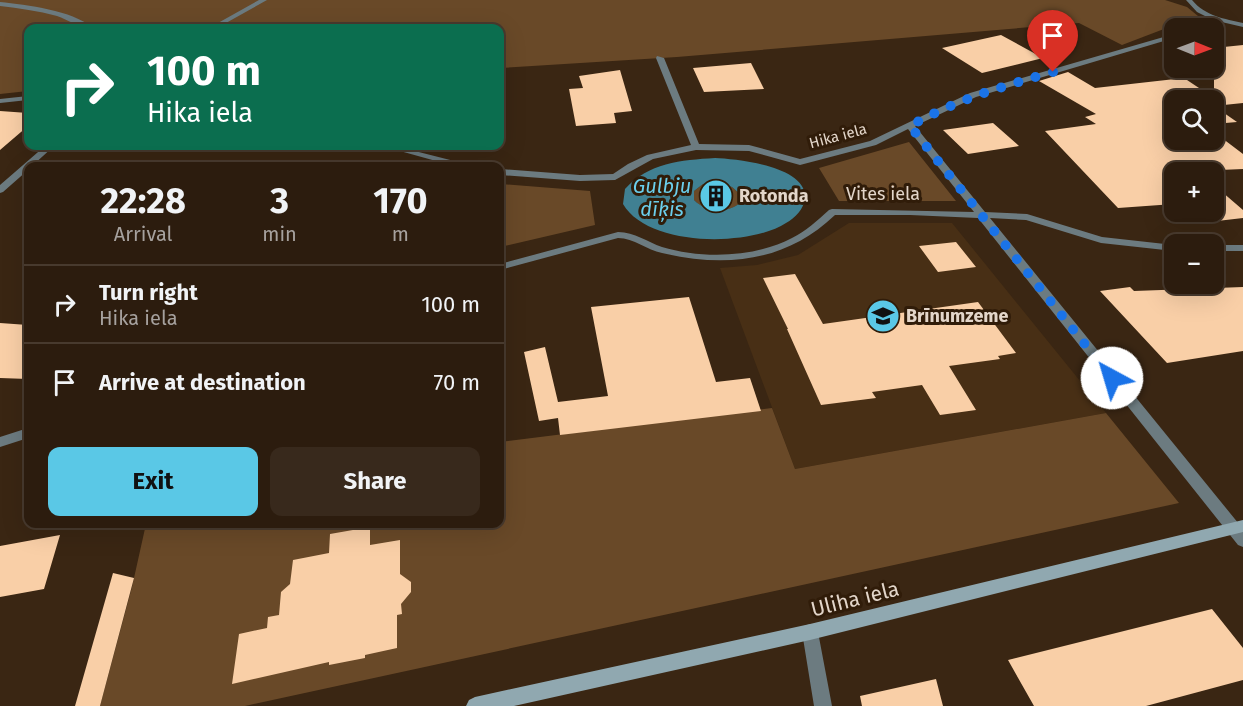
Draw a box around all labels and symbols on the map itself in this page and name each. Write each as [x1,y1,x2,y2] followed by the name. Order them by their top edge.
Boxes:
[1027,10,1078,72] pin
[1164,18,1224,78] north arrow
[807,120,869,152] street label: Hika iela
[633,174,691,222] water label: Gulbju dīķis
[698,178,734,214] building icon: Rotonda
[846,183,920,205] street label: Vites iela
[739,185,809,207] place label: Rotonda
[865,298,901,334] school or university icon: Brīnumzeme
[906,305,1009,327] place label: Brīnumzeme
[1080,346,1144,410] position arrow
[808,575,902,623] street label: Uliha iela

